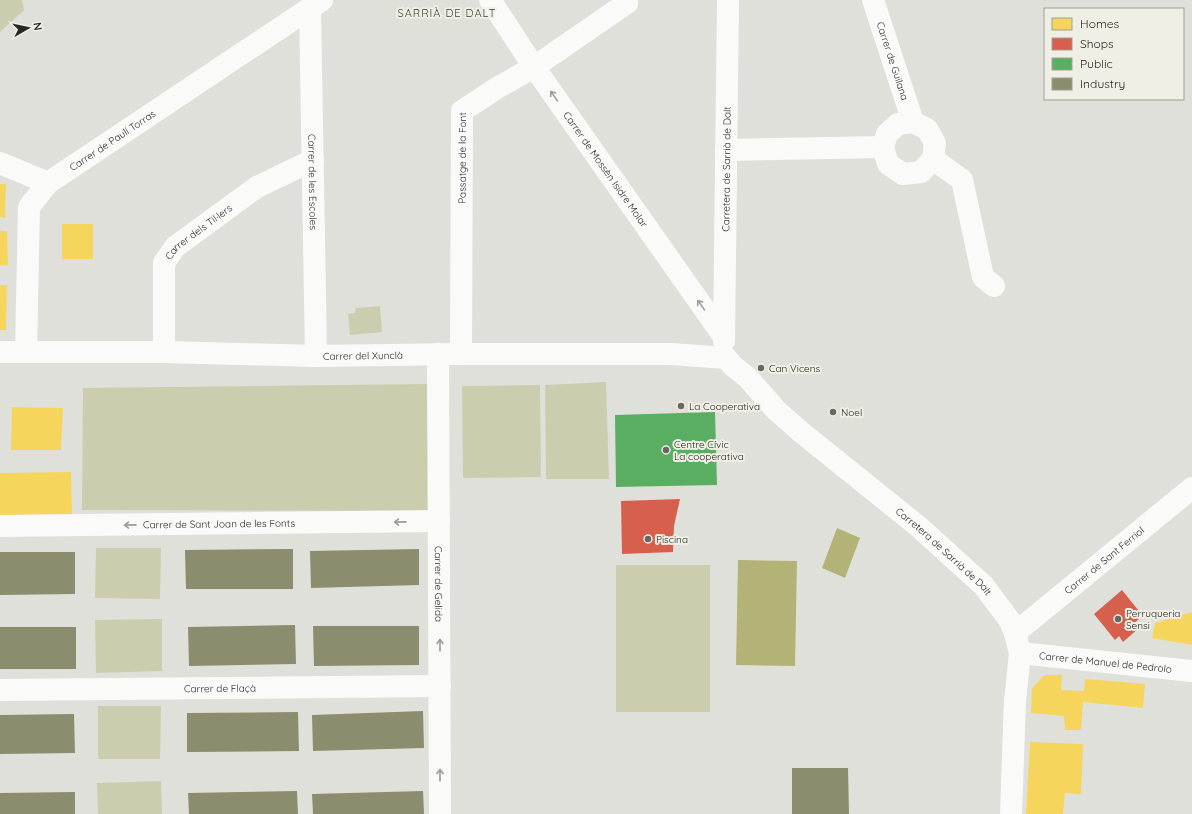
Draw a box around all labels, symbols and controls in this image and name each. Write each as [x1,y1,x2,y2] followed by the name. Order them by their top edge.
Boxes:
[398,6,496,20] district label: SARRIÀ DE DALT
[8,8,48,48] north arrow
[1044,8,1184,100] legend
[1080,16,1120,31] text: Homes
[874,20,912,102] street label: Carrer de Guilana
[30,21,45,32] text: N
[1080,36,1114,51] text: Shops
[1080,56,1113,71] text: Public
[1080,76,1125,91] text: Industry
[550,90,558,101] one-way arrow
[67,106,158,173] street label: Carrer de Paulí Torras
[719,106,733,232] street label: Carretera de Sarrià de Dalt
[561,109,651,230] street label: Carrer de Mossèn Isidre Molar
[455,112,468,204] street label: Passatge de la Font
[306,134,320,231] street label: Carrer de les Escoles
[162,201,235,262] street label: Carrer dels Til·lers
[697,300,705,311] one-way arrow
[323,348,403,362] street label: Carrer del Xunclà
[769,362,821,375] place label: Can Vicens
[756,363,766,373] marker: Can Vicens
[689,400,760,413] place label: La Cooperativa
[676,401,686,411] marker: La Cooperativa
[841,406,862,419] place label: Noel
[828,407,838,417] marker: Noel
[674,438,744,463] place label: Centre Cívic La cooperativa
[661,445,671,455] marker: Centre Cívic La cooperativa
[893,504,995,598] street label: Carretera de Sarrià de Dalt
[143,516,295,531] street label: Carrer de Sant Joan de les Fonts
[394,518,407,526] one-way arrow
[124,521,137,529] one-way arrow
[1061,523,1147,597] street label: Carrer de Sant Ferriol
[656,533,688,546] place label: Piscina
[643,534,653,544] marker: Piscina
[432,546,446,622] street label: Carrer de Gelida
[1126,607,1180,632] place label: Perruqueria Sensi
[1113,614,1123,624] marker: Perruqueria Sensi
[436,639,444,652] one-way arrow
[1039,649,1173,675] street label: Carrer de Manuel de Pedrolo
[184,681,256,695] street label: Carrer de Flaçà
[436,769,444,782] one-way arrow

